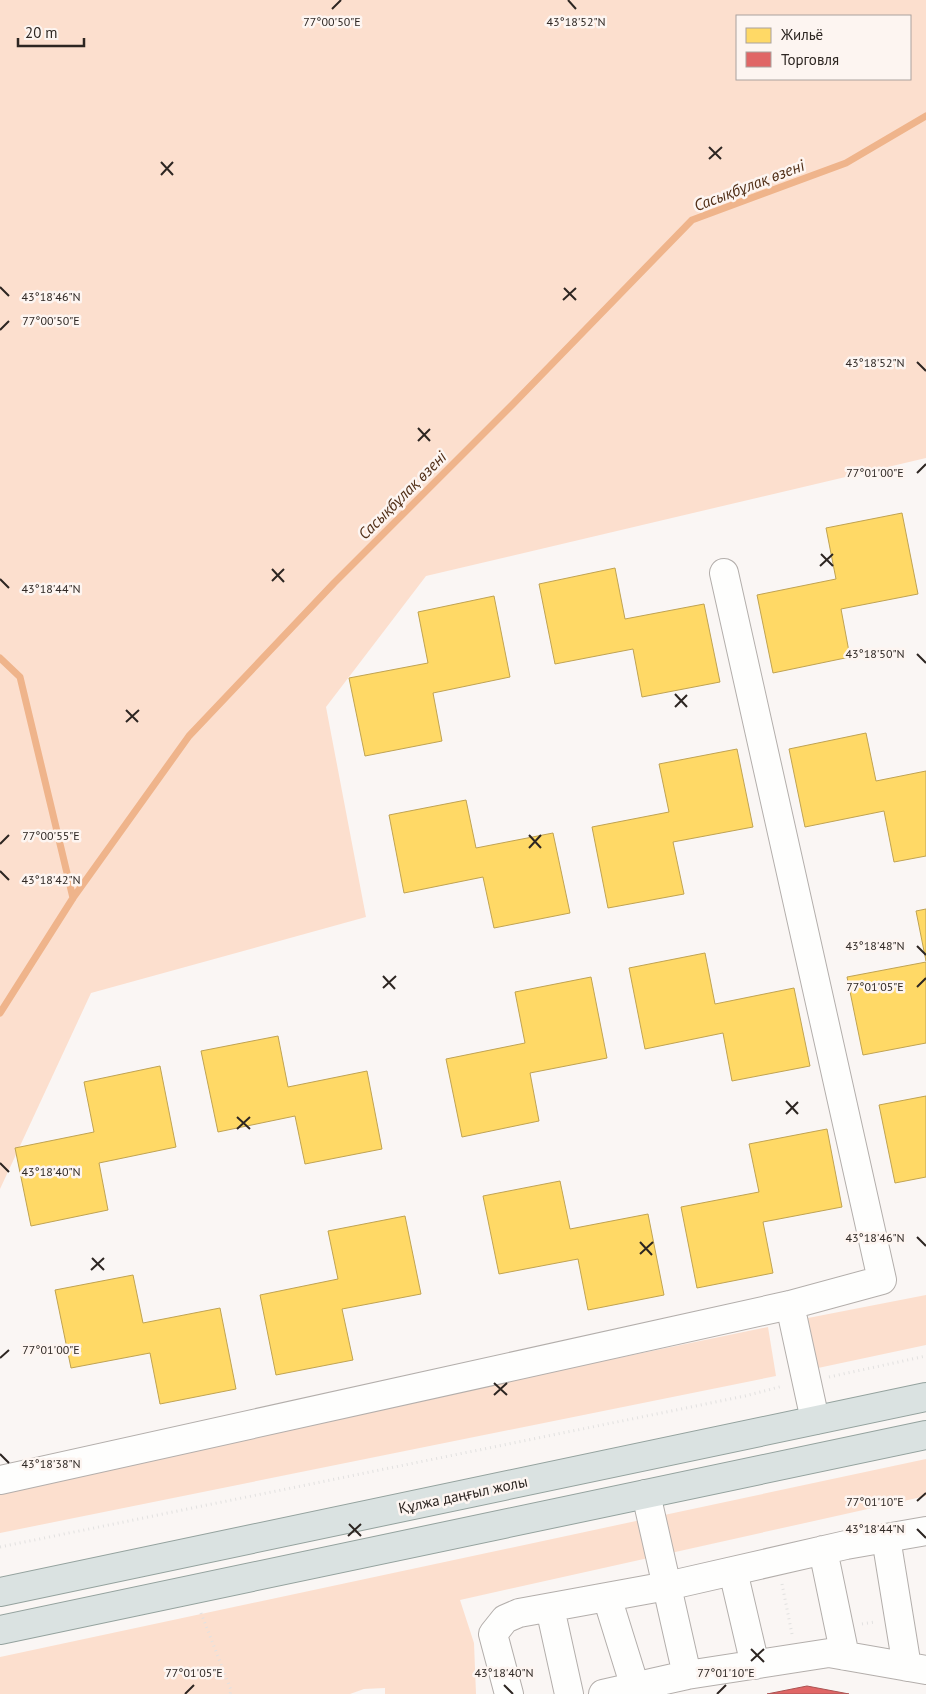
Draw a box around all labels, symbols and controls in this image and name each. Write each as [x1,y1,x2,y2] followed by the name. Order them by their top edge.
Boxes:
[303,14,361,29] text: 77°00'50"E
[546,14,606,29] text: 43°18'52"N
[18,15,84,47] scale bar
[736,15,911,80] legend
[25,23,58,42] text: 20 m
[780,25,823,44] text: Жильё
[781,50,839,69] text: Торговля
[691,154,808,215] water label: Сасықбұлақ өзені
[21,289,81,304] text: 43°18'46"N
[22,313,80,328] text: 77°00'50"E
[845,355,905,370] text: 43°18'52"N
[354,446,451,543] water label: Сасықбұлақ өзені
[846,465,904,480] text: 77°01'00"E
[21,581,81,596] text: 43°18'44"N
[845,646,905,661] text: 43°18'50"N
[22,828,80,843] text: 77°00'55"E
[21,872,81,887] text: 43°18'42"N
[845,938,905,953] text: 43°18'48"N
[846,979,904,994] text: 77°01'05"E
[21,1164,81,1179] text: 43°18'40"N
[845,1230,905,1245] text: 43°18'46"N
[22,1342,80,1357] text: 77°01'00"E
[21,1456,81,1471] text: 43°18'38"N
[397,1472,529,1517] street label: Құлжа даңғыл жолы
[846,1494,904,1509] text: 77°01'10"E
[845,1521,905,1536] text: 43°18'44"N
[165,1665,223,1680] text: 77°01'05"E
[474,1665,534,1680] text: 43°18'40"N
[697,1665,755,1680] text: 77°01'10"E

